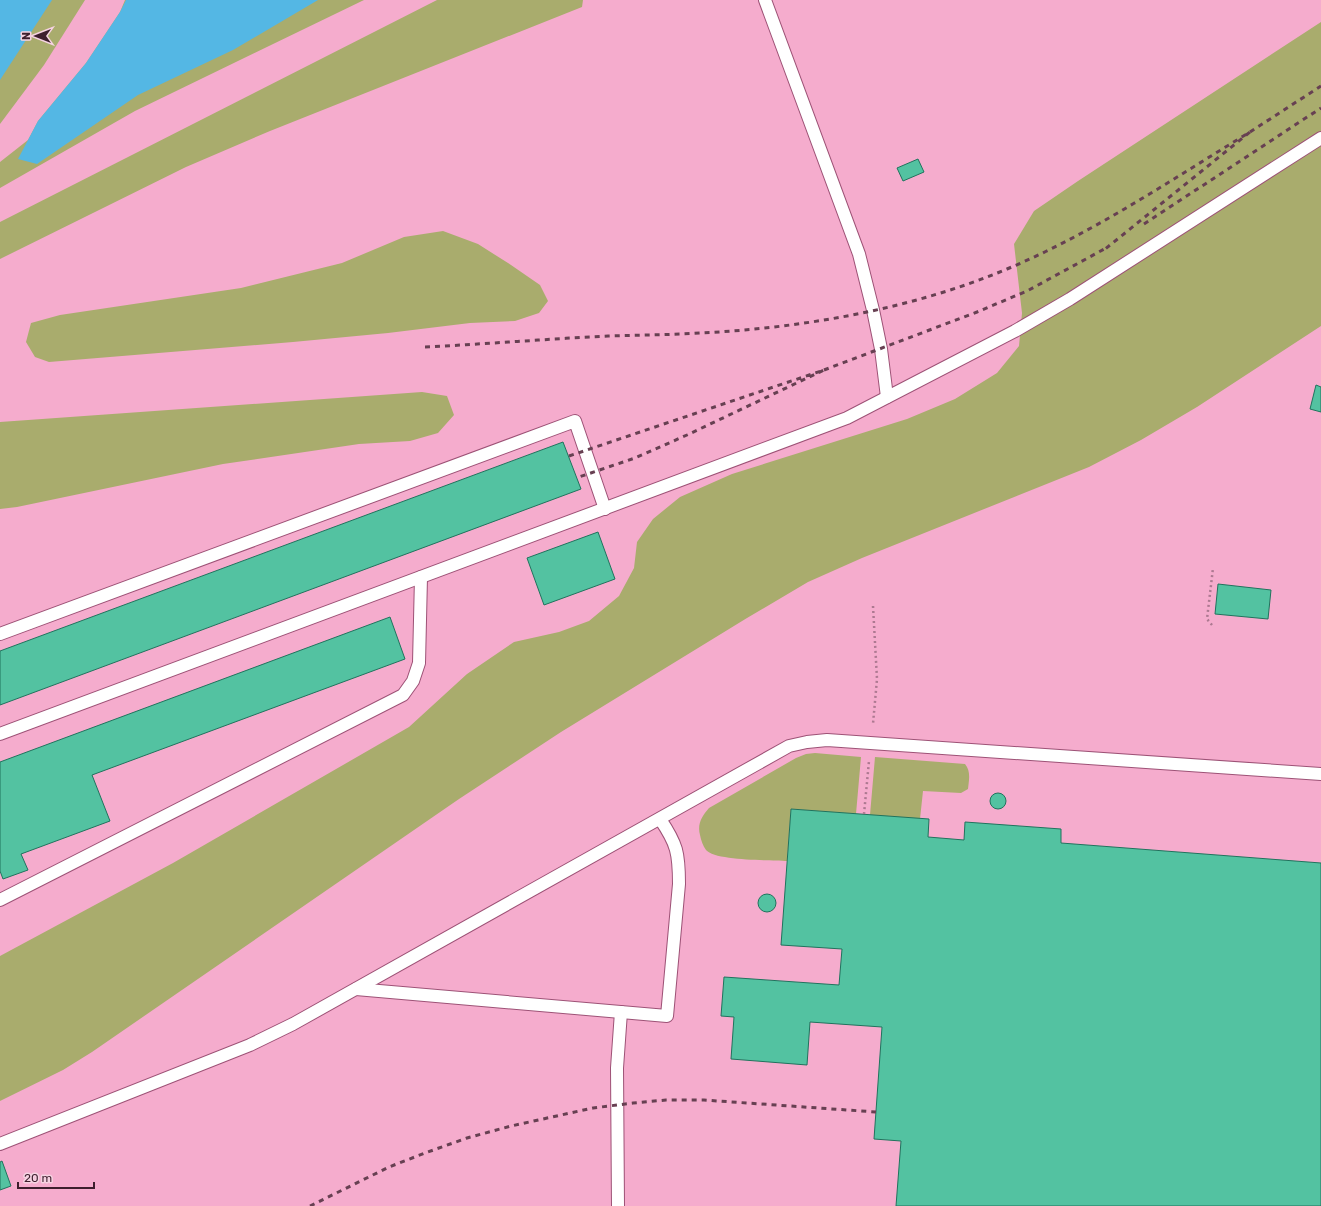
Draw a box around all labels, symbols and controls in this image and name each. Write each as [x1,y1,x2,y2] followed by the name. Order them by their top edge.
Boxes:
[16,16,56,56] north arrow
[20,32,33,40] text: N
[18,1164,94,1190] scale bar
[24,1171,52,1185] text: 20 m

